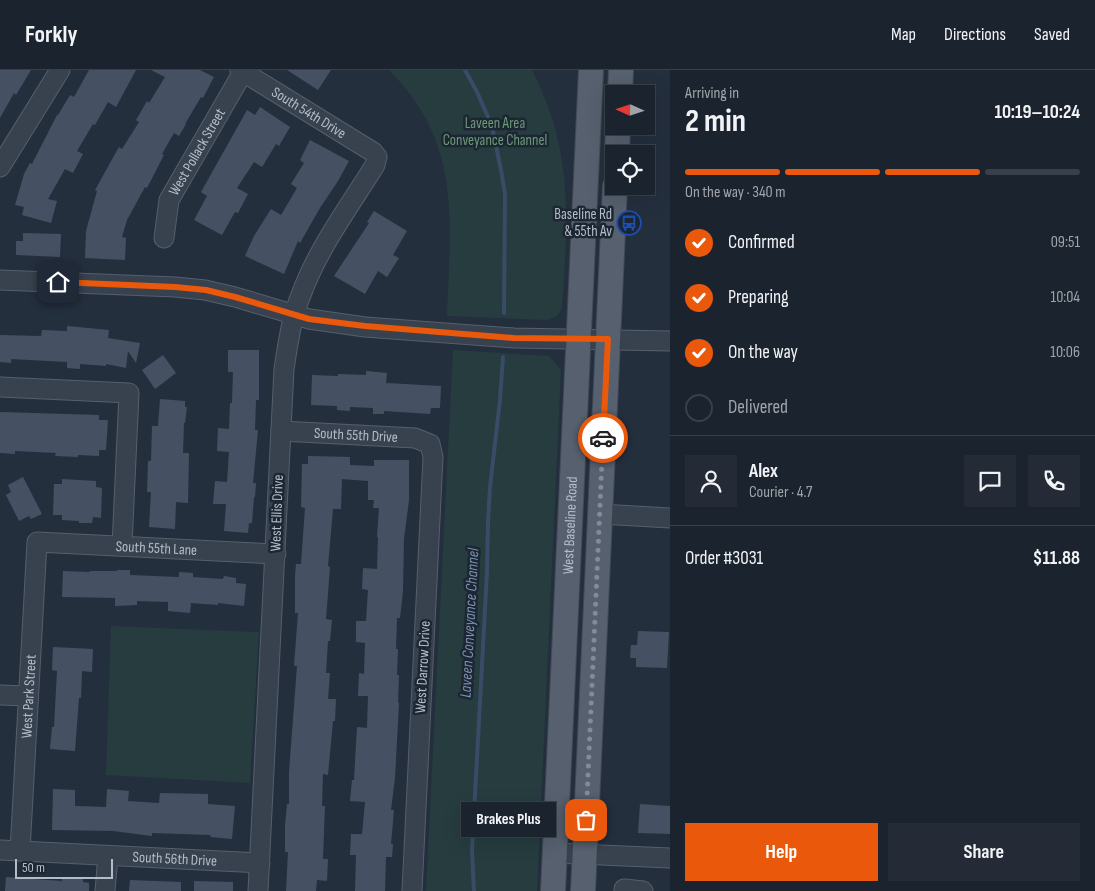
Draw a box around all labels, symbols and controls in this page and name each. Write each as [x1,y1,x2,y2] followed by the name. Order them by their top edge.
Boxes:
[25,20,77,49] text: Forkly
[891,24,916,45] text: Map
[944,24,1006,45] text: Directions
[1034,24,1070,45] text: Saved
[268,82,350,143] street label: South 54th Drive
[685,84,739,103] text: Arriving in
[605,85,655,135] north arrow
[605,85,655,195] map controls
[994,101,1080,124] text: 10:19–10:24
[685,102,746,141] text: 2 min
[164,104,230,199] street label: West Pollack Street
[443,114,547,150] park label: Laveen Area Conveyance Channel
[605,145,655,195] button: locate
[685,183,786,202] text: On the way · 340 m
[554,205,612,241] place label: Baseline Rd & 55th Av
[616,210,642,236] bus stop icon: Baseline Rd & 55th Av
[685,229,713,257] icon: check
[728,231,795,254] text: Confirmed
[1051,233,1080,252] text: 09:51
[37,261,79,303] pin
[44,268,72,296] icon: home
[685,284,713,312] icon: check
[728,286,789,309] text: Preparing
[1051,288,1080,307] text: 10:04
[685,339,713,367] icon: check
[728,341,798,364] text: On the way
[1050,343,1080,362] text: 10:06
[728,396,788,419] text: Delivered
[578,413,628,463] courier
[313,423,398,447] street label: South 55th Drive
[589,424,617,452] icon: car
[685,455,737,507] button: person
[964,455,1016,507] button: chat
[1028,455,1080,507] button: phone
[749,460,778,483] text: Alex
[266,474,288,552] street label: West Ellis Drive
[558,476,582,575] street label: West Baseline Road
[749,483,812,502] text: Courier · 4.7
[115,536,198,560] street label: South 55th Lane
[457,547,483,698] water label: Laveen Conveyance Channel
[685,547,763,570] text: Order #3031
[1033,547,1080,570] text: $11.88
[411,620,435,714] street label: West Darrow Drive
[17,653,40,739] street label: West Park Street
[565,799,607,841] pin
[461,802,556,838] callout: Brakes Plus
[572,806,600,834] icon: bag
[476,810,541,829] text: Brakes Plus
[685,823,878,881] button: Help
[888,823,1080,881] button: Share
[132,847,217,870] street label: South 56th Drive
[15,856,112,879] scale bar
[22,859,45,876] text: 50 m

